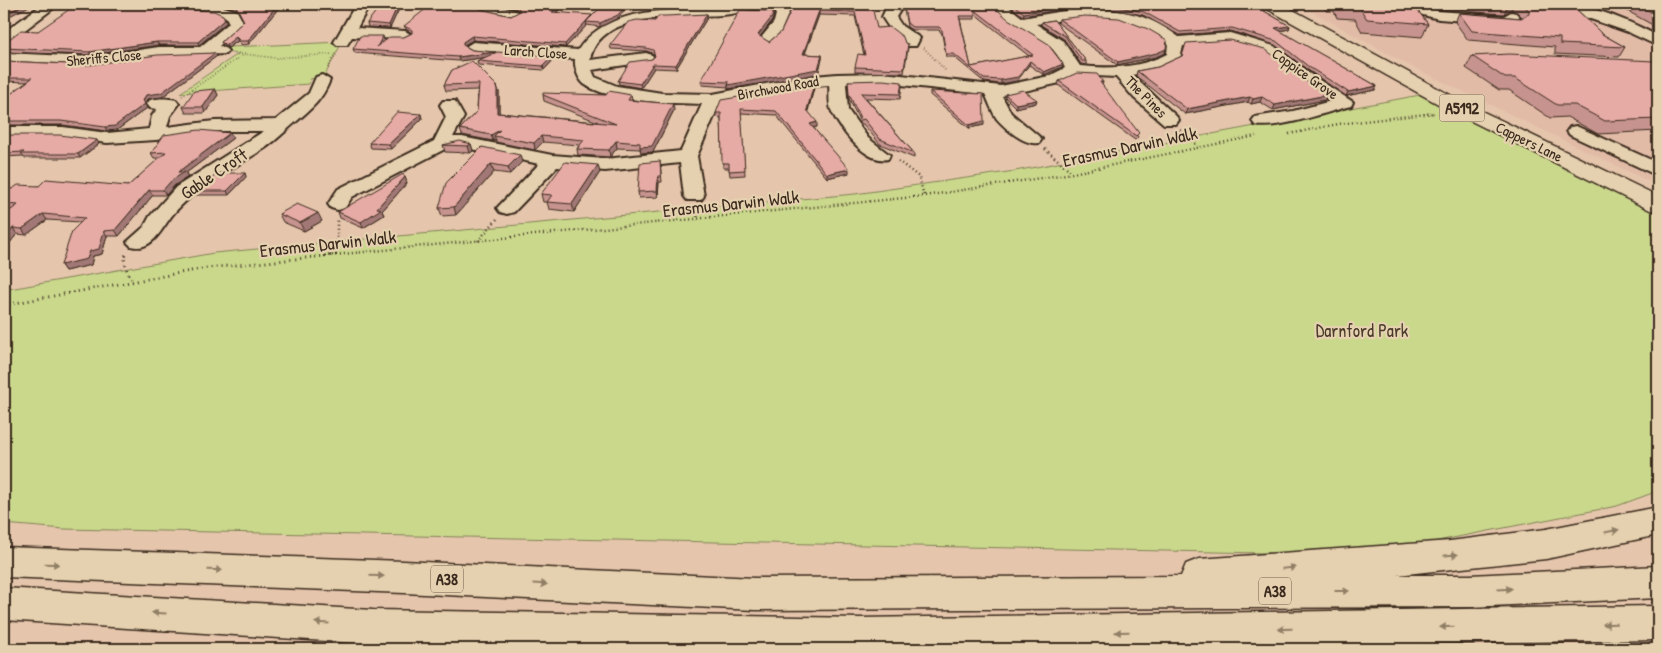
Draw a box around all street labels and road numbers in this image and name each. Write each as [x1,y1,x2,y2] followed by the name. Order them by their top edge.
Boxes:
[504,39,568,64] street label: Larch Close
[1268,43,1343,104] street label: Coppice Grove
[65,44,142,71] street label: Sheriffs Close
[736,70,820,105] street label: Birchwood Road
[1121,71,1172,123] street label: The Pines
[1440,95,1484,122] road number: A5192
[1492,116,1566,167] street label: Cappers Lane
[1060,120,1200,173] street label: Erasmus Darwin Walk
[175,142,253,205] street label: Gable Croft
[662,184,801,223] street label: Erasmus Darwin Walk
[259,224,398,263] street label: Erasmus Darwin Walk
[431,566,463,592] road number: A38
[1259,578,1291,604] road number: A38

